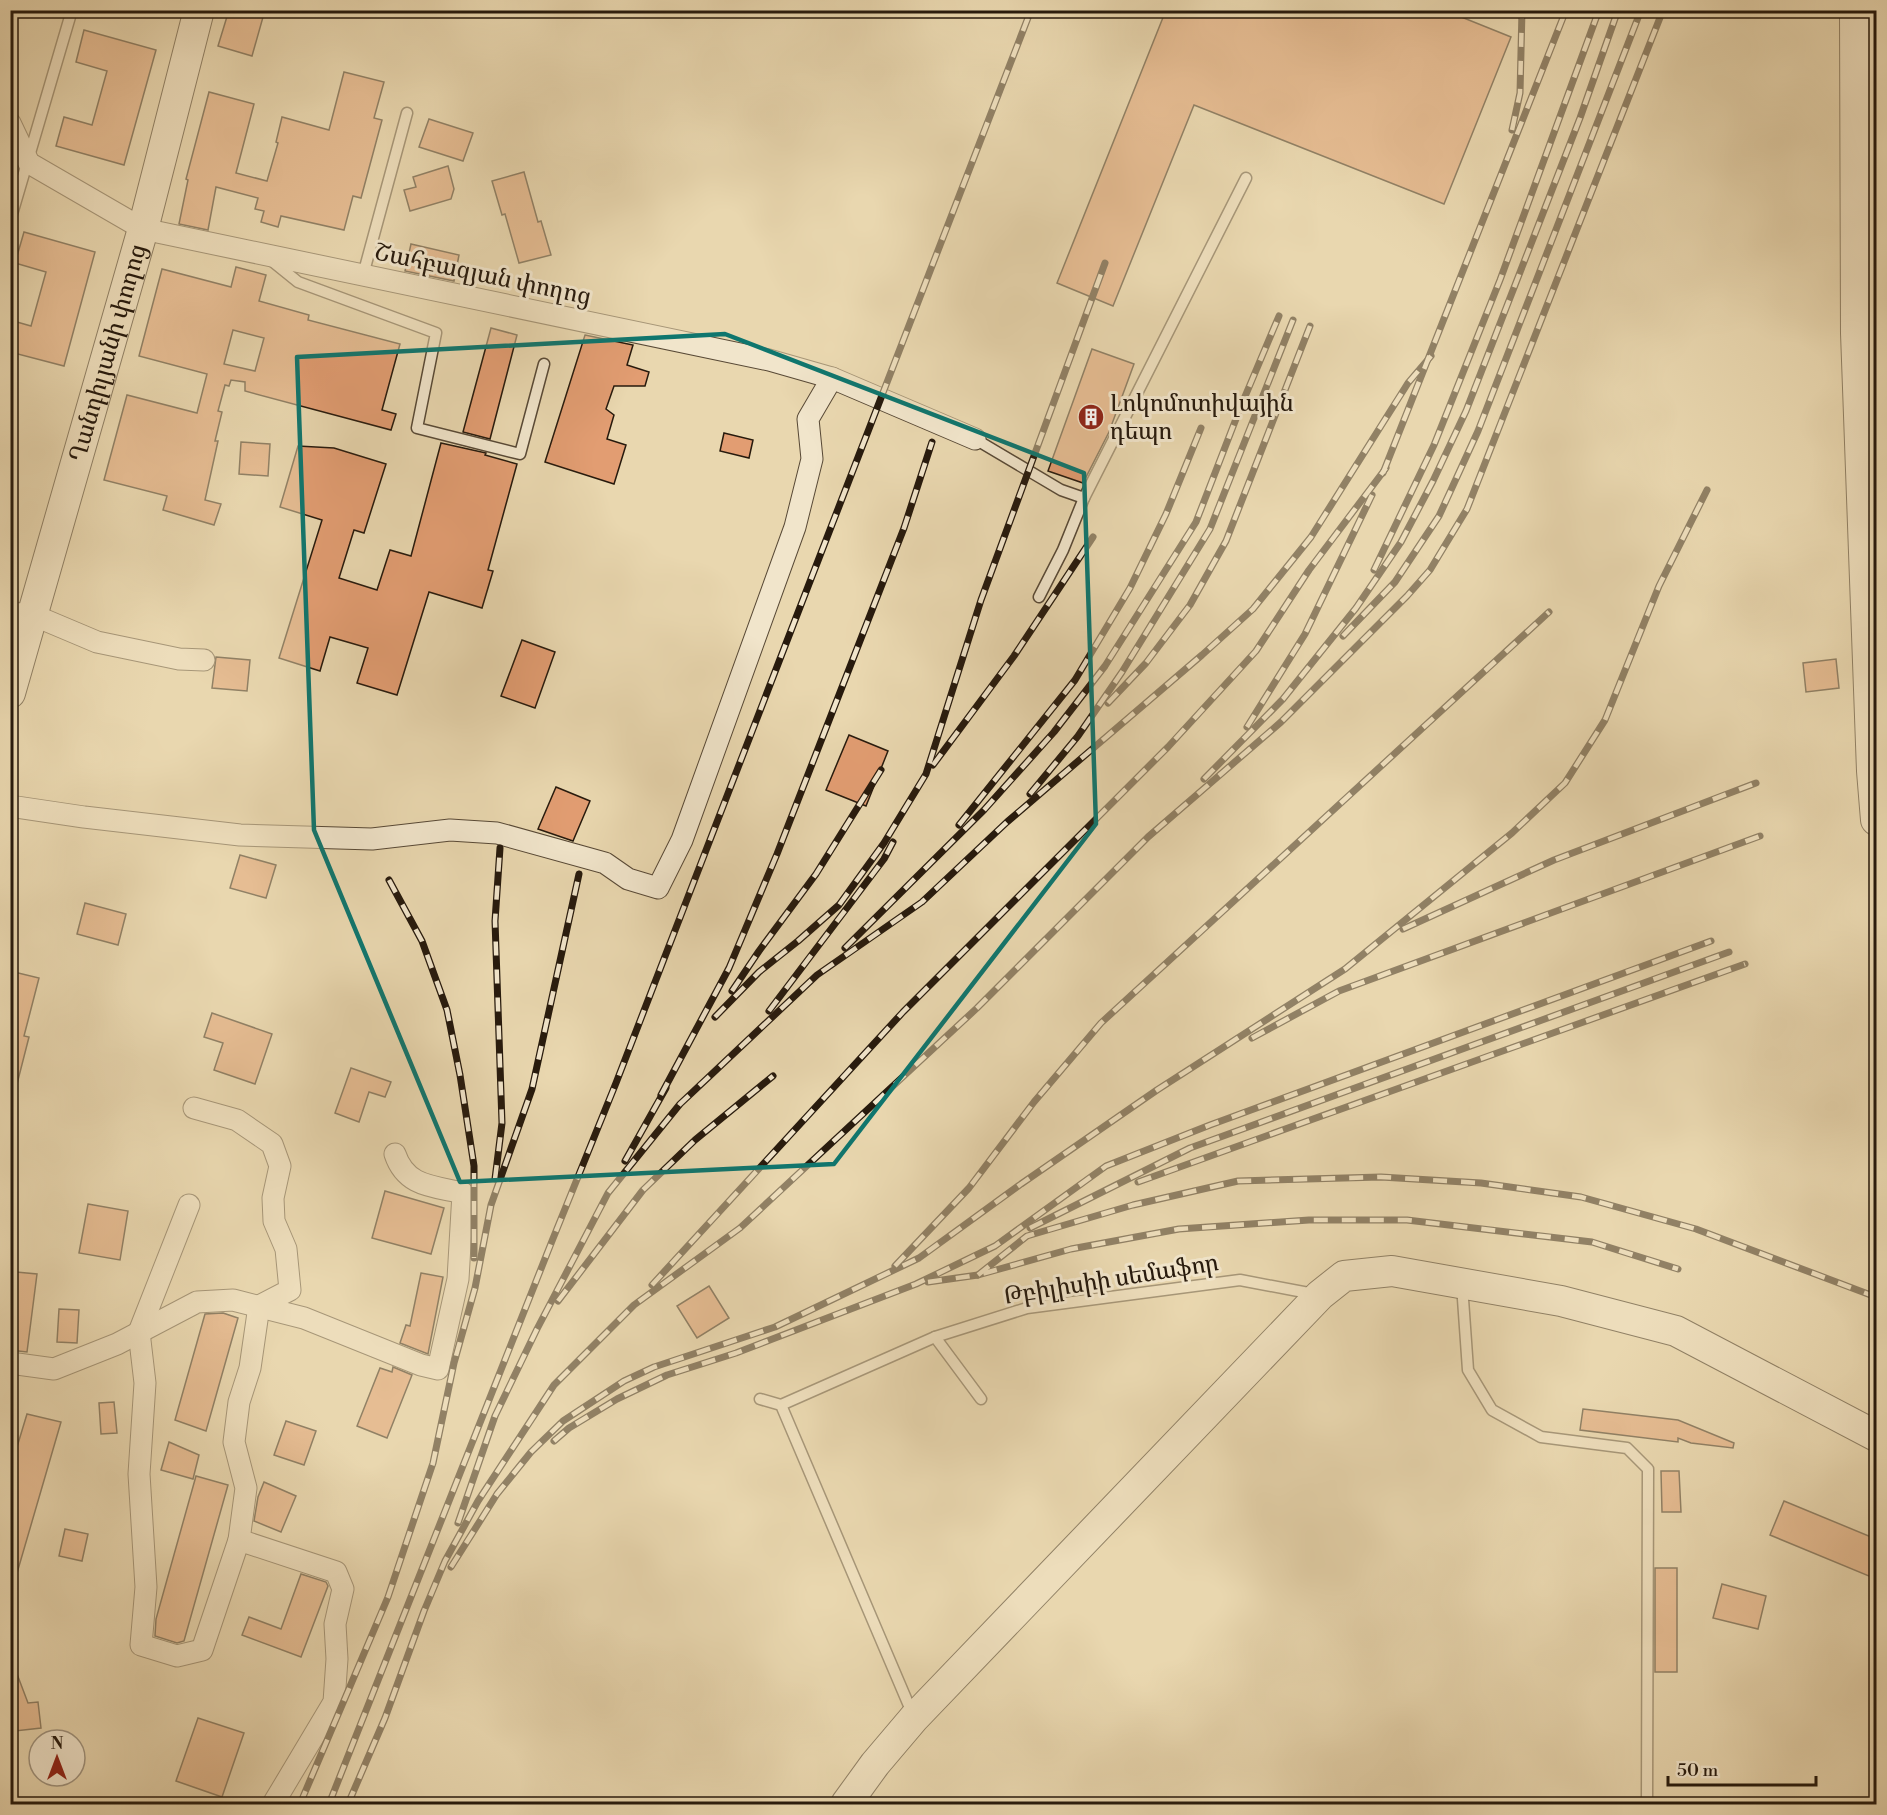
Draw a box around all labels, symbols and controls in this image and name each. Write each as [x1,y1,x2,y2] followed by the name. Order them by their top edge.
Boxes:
[372,237,594,313] street label: Շահբազյան փողոց
[63,241,154,465] street label: Ղանդիլյանի փողոց
[1110,389,1294,447] place label: Լոկոմոտիվային դեպո
[1076,402,1106,432] building icon: Լոկոմոտիվային դեպո
[1001,1248,1221,1312] street label: Թբիլիսիի սեմաֆոր
[27,1728,87,1788] north arrow
[51,1734,64,1754] text: N
[1668,1749,1816,1787] scale bar
[1677,1759,1719,1782] text: 50 m

